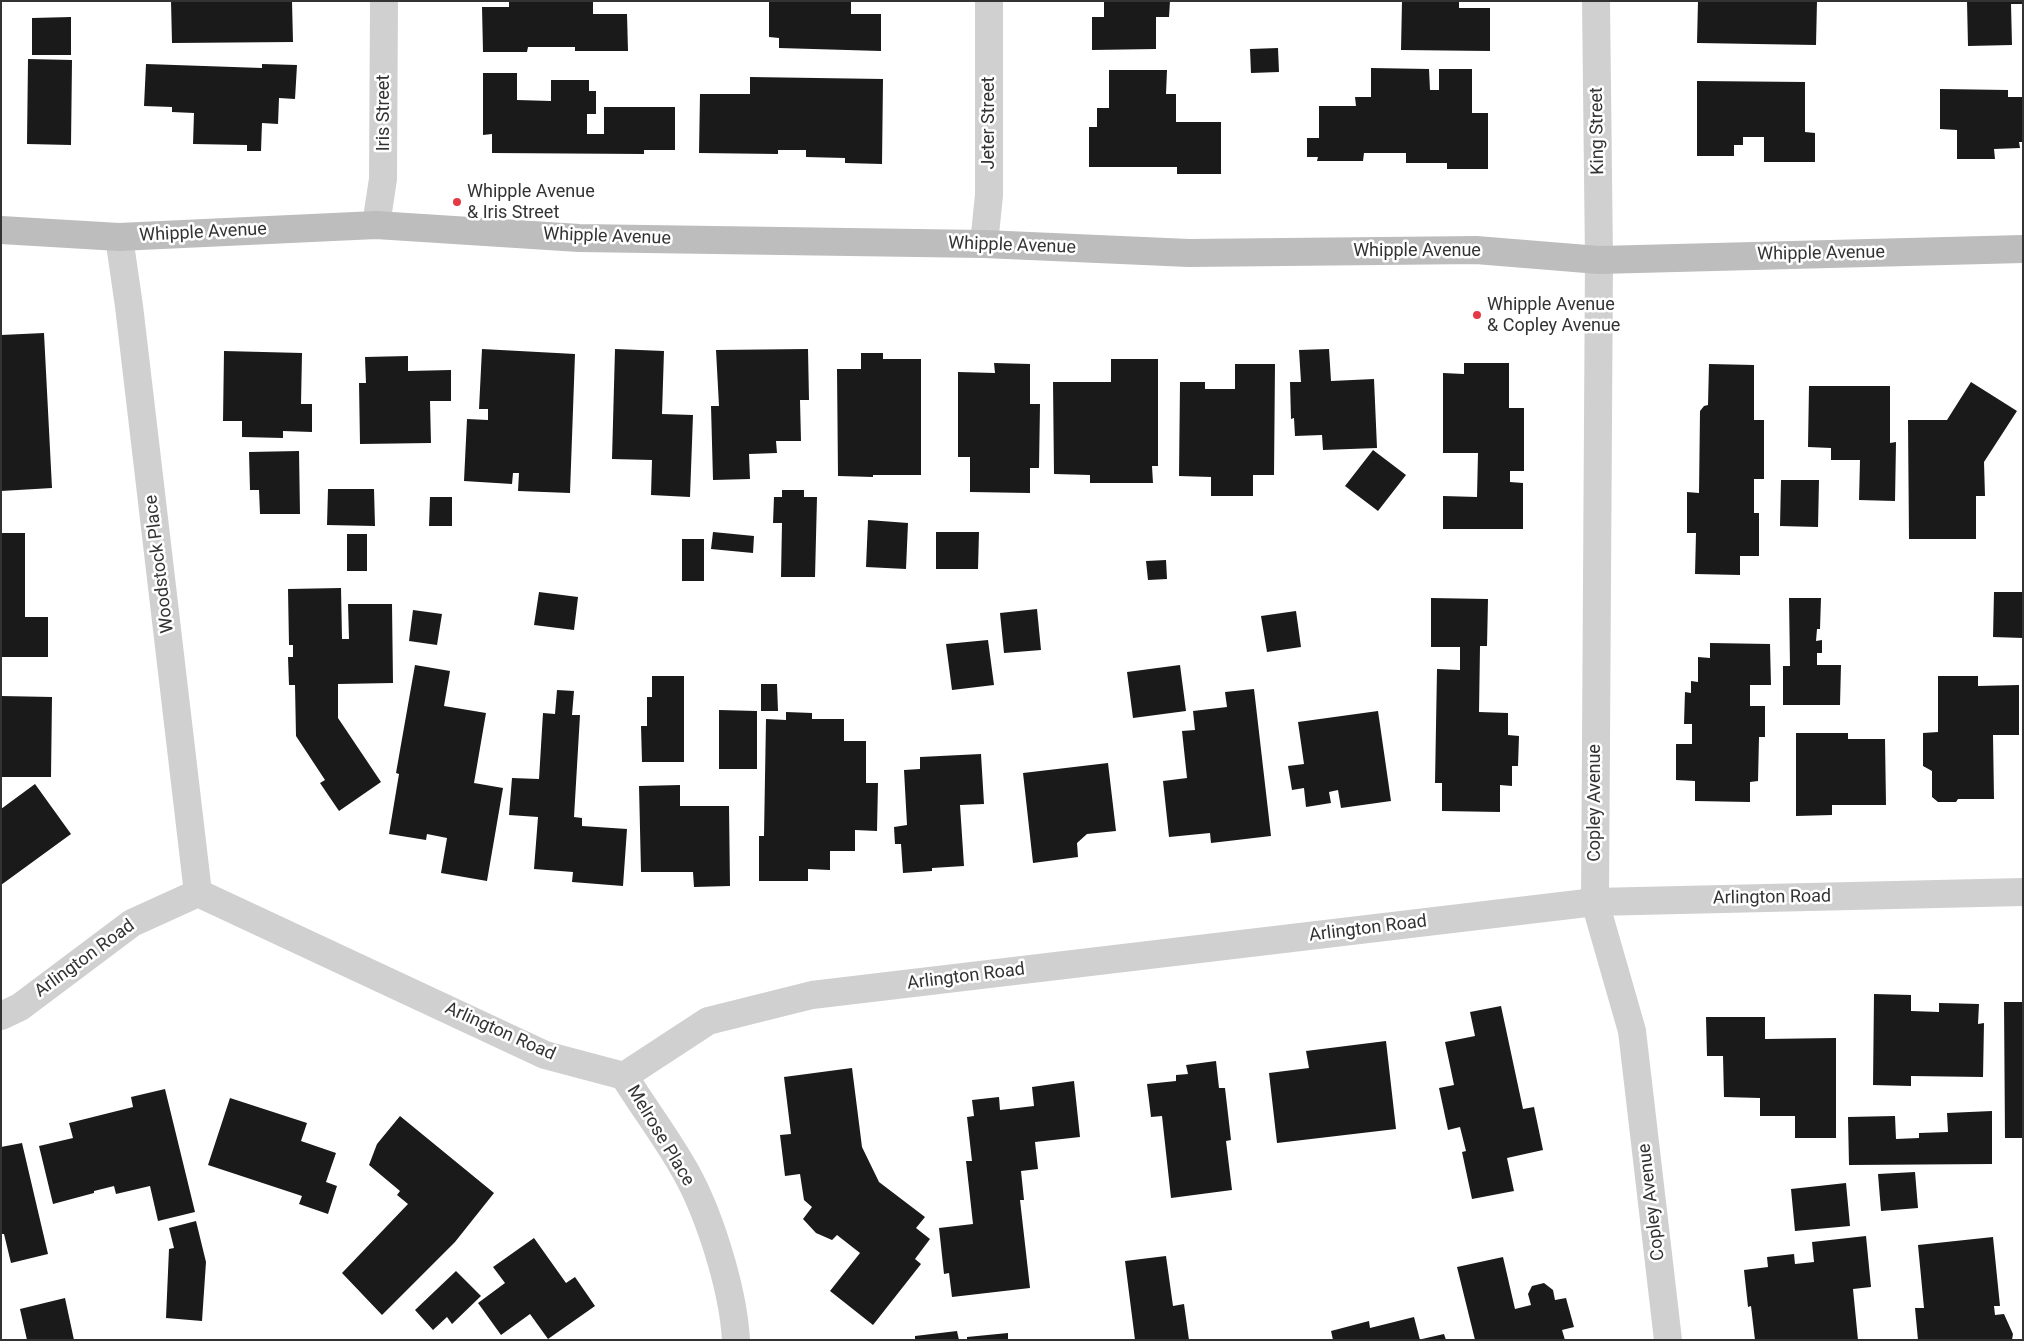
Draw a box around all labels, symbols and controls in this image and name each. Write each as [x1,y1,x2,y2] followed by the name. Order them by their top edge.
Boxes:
[373,75,395,151] street label: Iris Street
[978,77,1000,169] street label: Jeter Street
[1586,87,1610,175] street label: King Street
[467,181,595,223] place label: Whipple Avenue & Iris Street
[451,196,463,208] marker: Whipple Avenue & Iris Street
[139,219,267,247] street label: Whipple Avenue
[543,224,671,250] street label: Whipple Avenue
[948,233,1076,259] street label: Whipple Avenue
[1353,240,1481,262] street label: Whipple Avenue
[1757,242,1885,266] street label: Whipple Avenue
[1487,294,1620,336] place label: Whipple Avenue & Copley Avenue
[1471,309,1483,321] marker: Whipple Avenue & Copley Avenue
[141,494,179,634] street label: Woodstock Place
[1584,744,1606,862] street label: Copley Avenue
[1713,886,1831,910] street label: Arlington Road
[1308,911,1428,947] street label: Arlington Road
[31,915,139,1003] street label: Arlington Road
[906,959,1026,995] street label: Arlington Road
[442,998,558,1066] street label: Arlington Road
[621,1082,699,1190] street label: Melrose Place
[1634,1142,1670,1262] street label: Copley Avenue

